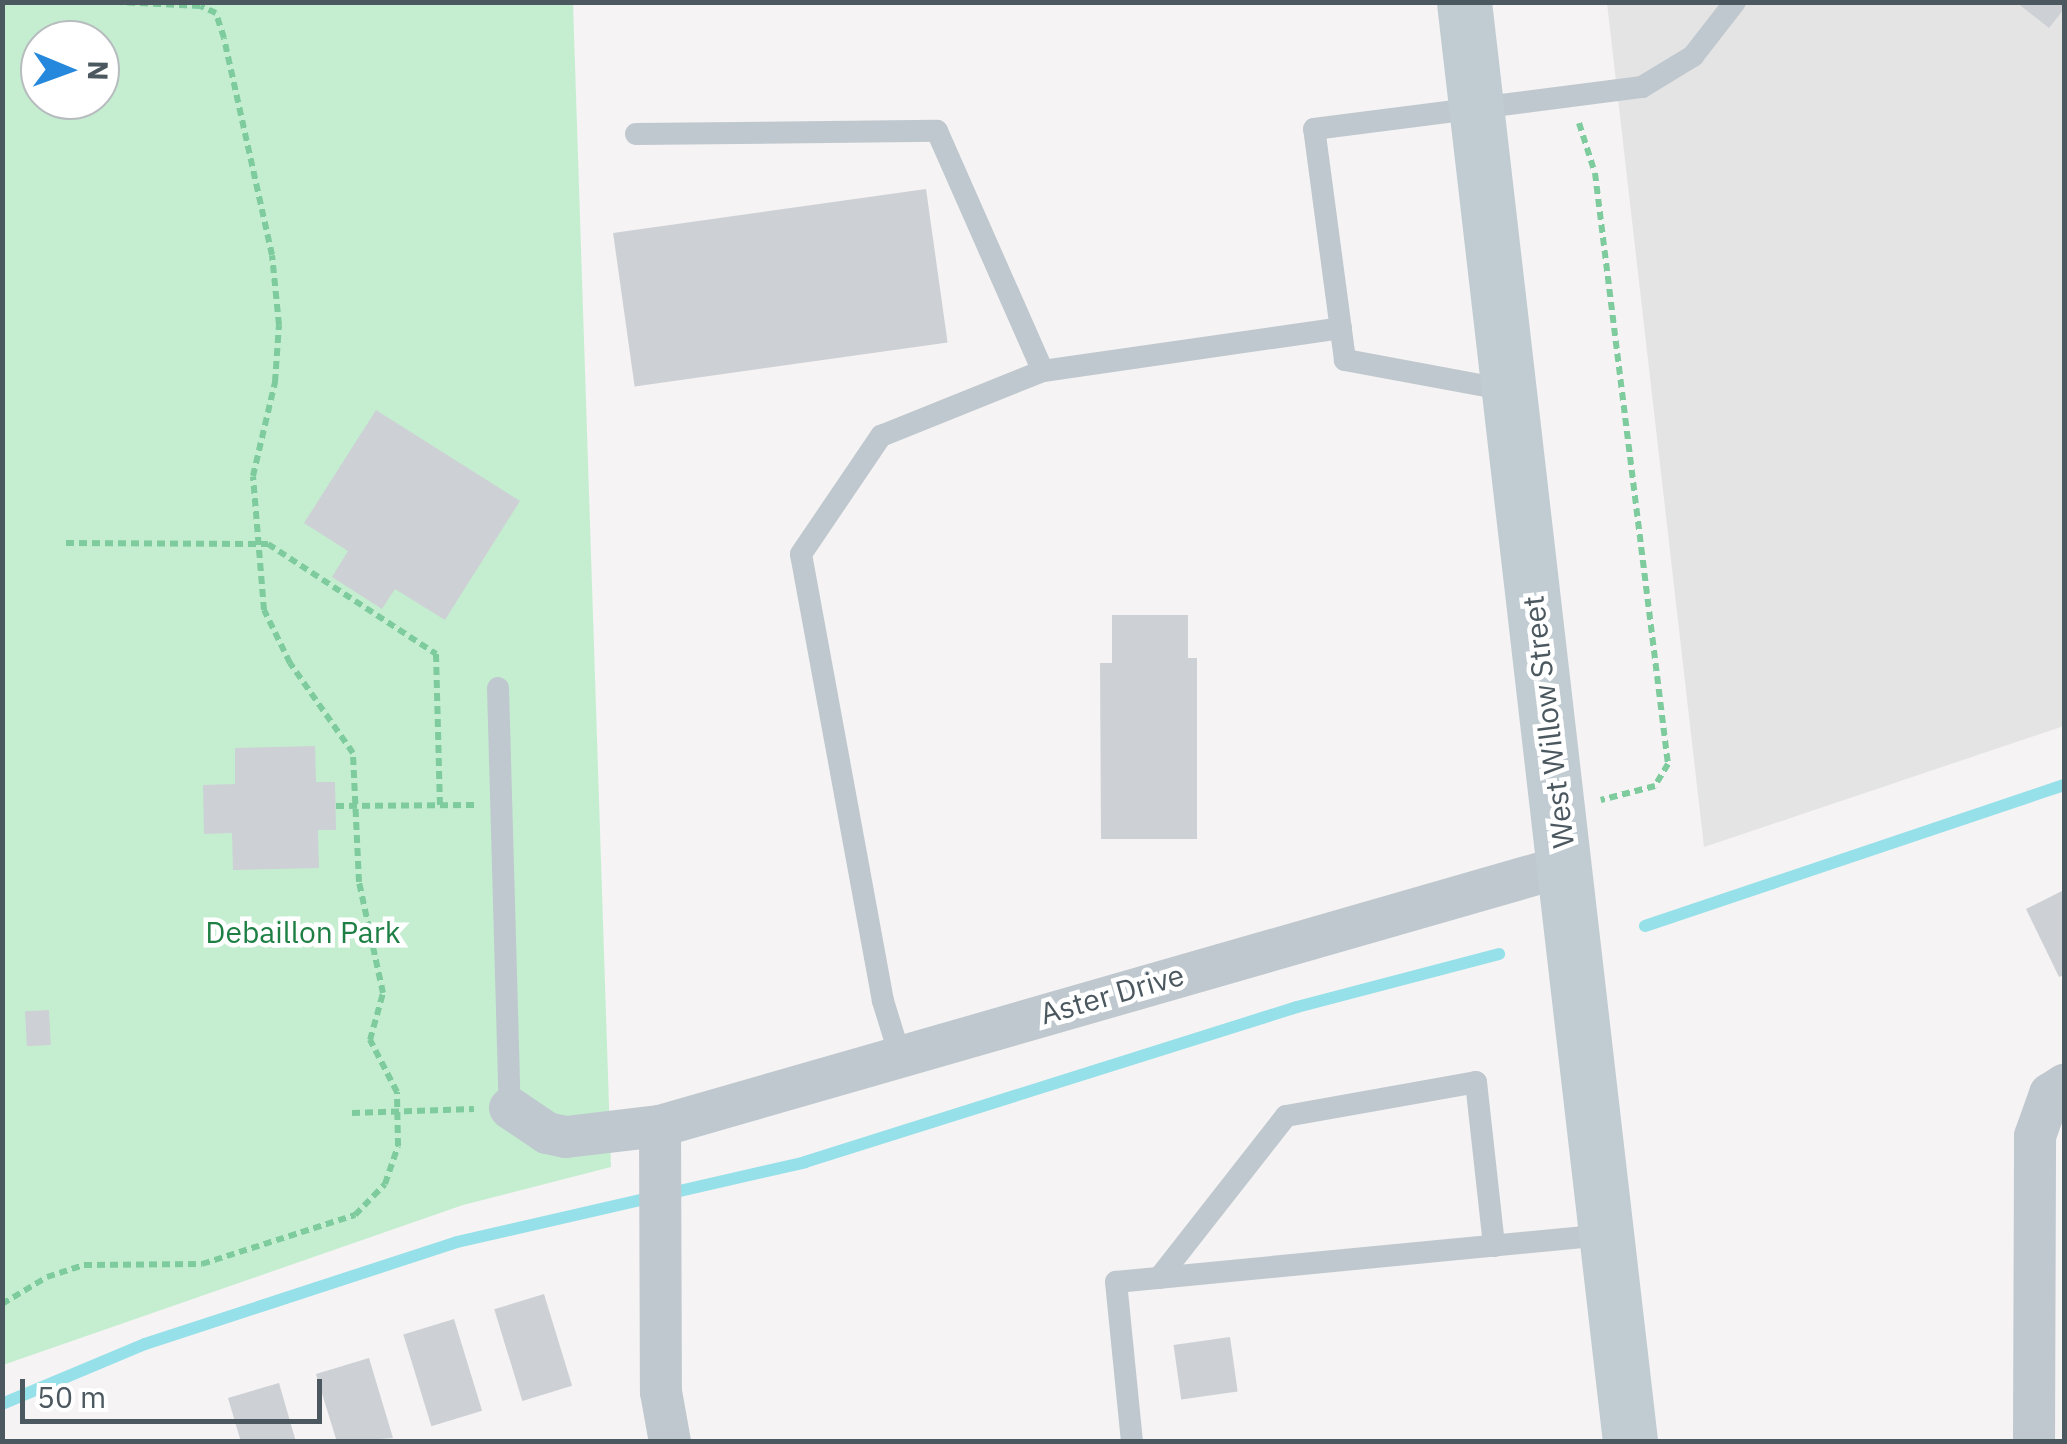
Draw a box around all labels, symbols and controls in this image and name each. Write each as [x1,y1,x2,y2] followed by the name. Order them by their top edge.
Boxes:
[20,20,120,120] north arrow
[80,60,117,81] text: N
[1515,594,1581,850] street label: West Willow Street
[205,914,401,950] park label: Debaillon Park
[1036,956,1188,1032] street label: Aster Drive
[25,1359,328,1421] scale bar
[37,1377,106,1416] text: 50 m

